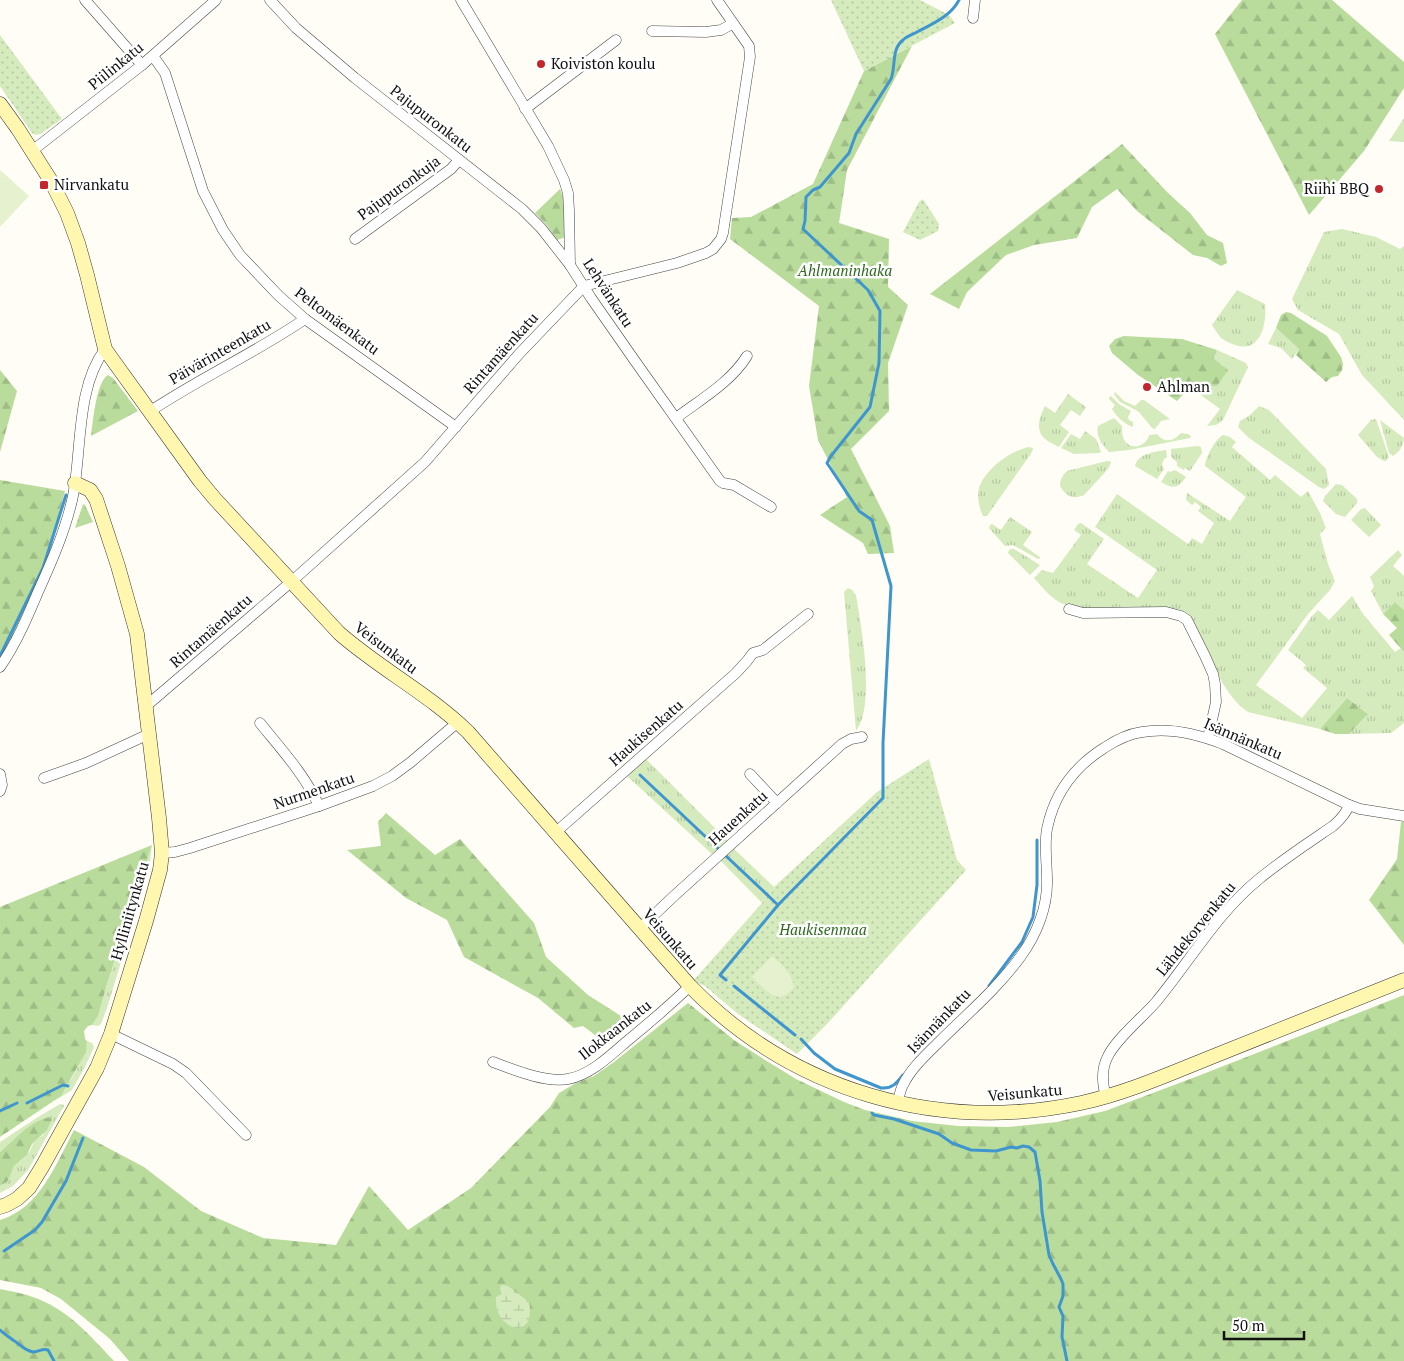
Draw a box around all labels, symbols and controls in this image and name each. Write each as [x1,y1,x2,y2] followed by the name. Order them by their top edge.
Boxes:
[84,37,147,94] street label: Piilinkatu
[551,53,656,73] place label: Koiviston koulu
[535,58,547,70] marker: Koiviston koulu
[386,80,477,157] street label: Pajupuronkatu
[353,150,444,224] street label: Pajupuronkuja
[54,174,129,194] place label: Nirvankatu
[1304,178,1370,198] place label: Riihi BBQ
[38,179,50,191] marker: Nirvankatu
[1373,183,1385,195] marker: Riihi BBQ
[579,254,639,331] street label: Lehvänkatu
[797,260,892,280] park label: Ahlmaninhaka
[291,282,384,359] street label: Peltomäenkatu
[459,307,542,397] street label: Rintamäenkatu
[165,314,274,388] street label: Päivärinteenkatu
[1157,376,1210,396] place label: Ahlman
[1141,381,1153,393] marker: Ahlman
[165,589,256,671] street label: Rintamäenkatu
[351,617,423,678] street label: Veisunkatu
[604,694,687,770] street label: Haukisenkatu
[1201,713,1286,764] street label: Isännänkatu
[271,767,357,813] street label: Nurmenkatu
[703,785,771,849] street label: Hauenkatu
[105,859,153,962] street label: Hylliniitynkatu
[1151,877,1240,980] street label: Lähdekorvenkatu
[639,904,703,973] street label: Veisunkatu
[778,919,867,939] park label: Haukisenmaa
[902,983,975,1057] street label: Isännänkatu
[574,994,655,1064] street label: Ilokkaankatu
[987,1079,1063,1105] street label: Veisunkatu
[1224,1308,1304,1340] scale bar
[1232,1315,1265,1335] text: 50 m

